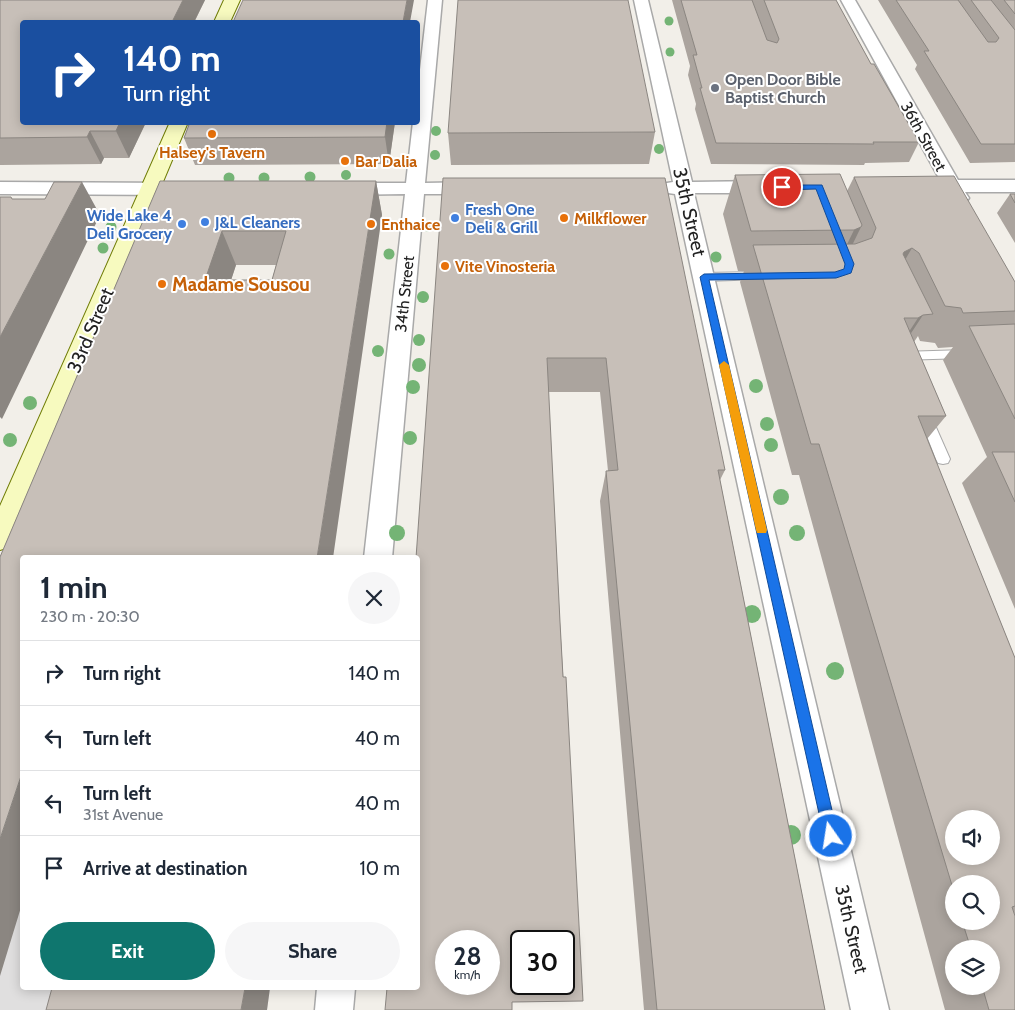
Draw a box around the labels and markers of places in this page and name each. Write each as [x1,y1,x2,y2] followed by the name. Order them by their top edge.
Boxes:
[725,70,841,107] place label: Open Door Bible Baptist Church
[709,82,721,94] marker: Open Door Bible Baptist Church
[206,128,218,140] marker: Halsey's Tavern
[159,143,265,162] place label: Halsey's Tavern
[355,152,417,171] place label: Bar Dalia
[339,155,351,167] marker: Bar Dalia
[761,166,803,208] pin
[465,200,538,237] place label: Fresh One Deli & Grill
[87,206,172,243] place label: Wide Lake 4 Deli Grocery
[574,209,647,228] place label: Milkflower
[449,212,461,224] marker: Fresh One Deli & Grill
[558,212,570,224] marker: Milkflower
[214,213,301,232] place label: J&L Cleaners
[381,215,440,234] place label: Enthaice
[199,216,211,228] marker: J&L Cleaners
[176,218,188,230] marker: Wide Lake 4 Deli Grocery
[365,218,377,230] marker: Enthaice
[455,257,555,276] place label: Vite Vinosteria
[439,260,451,272] marker: Vite Vinosteria
[172,273,310,296] place label: Madame Sousou
[156,278,168,290] marker: Madame Sousou

